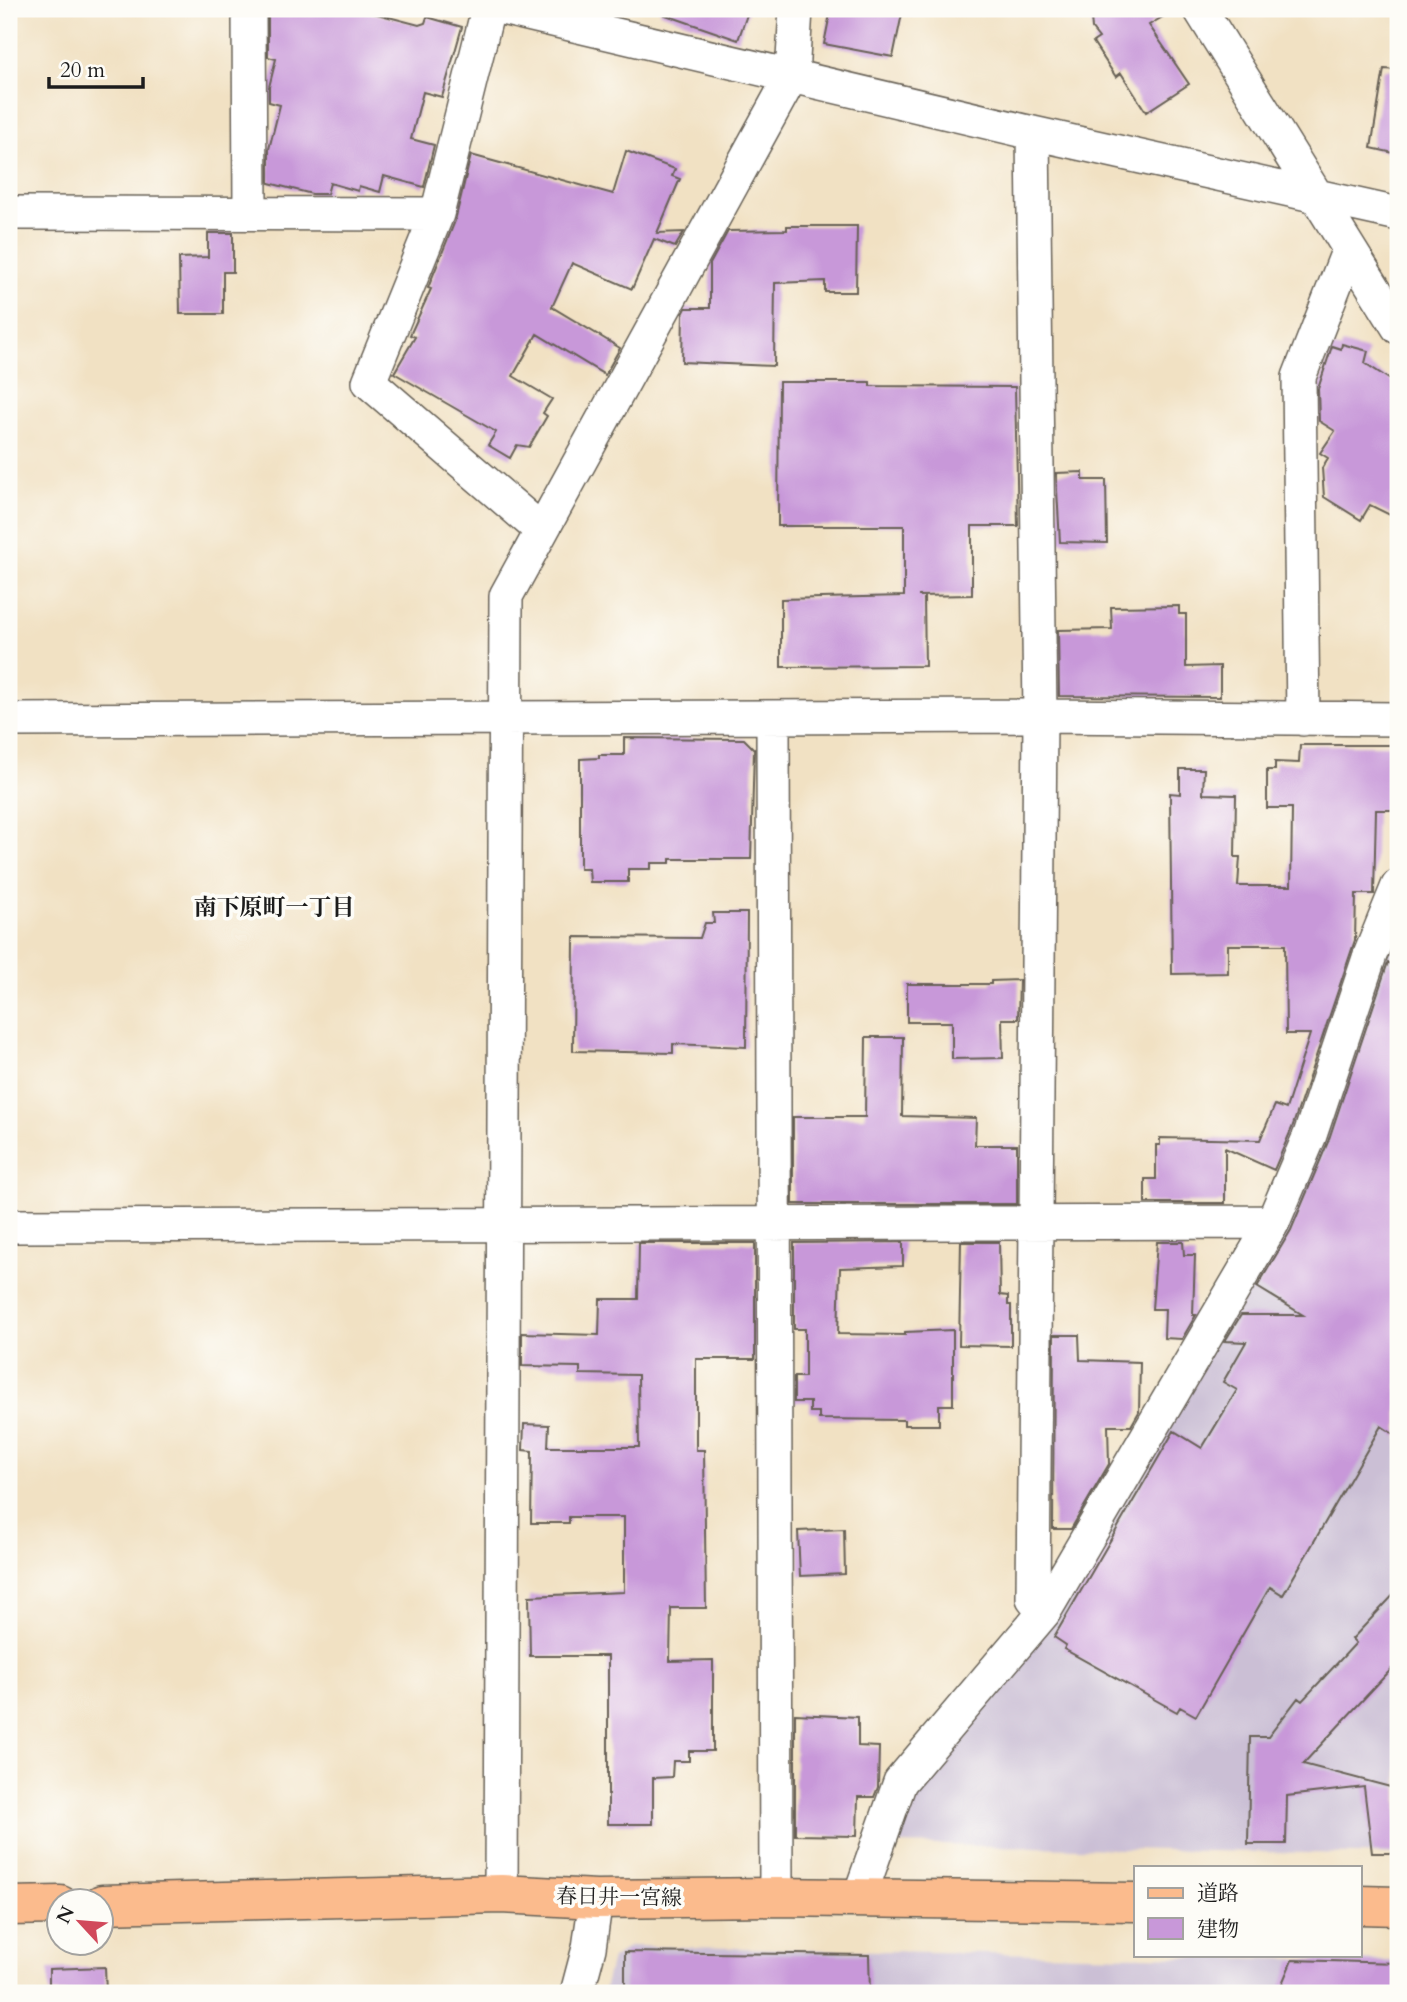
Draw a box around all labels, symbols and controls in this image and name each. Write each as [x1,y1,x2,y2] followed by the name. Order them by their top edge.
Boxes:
[49,46,144,90] scale bar
[60,56,105,85] text: 20 m
[194,892,355,923] district label: 南下原町一丁目
[1134,1866,1362,1956] legend
[1197,1879,1239,1908] text: 道路
[556,1882,682,1913] street label: 春日井一宮線
[46,1886,116,1956] north arrow
[50,1901,81,1928] text: N
[1197,1915,1239,1944] text: 建物

